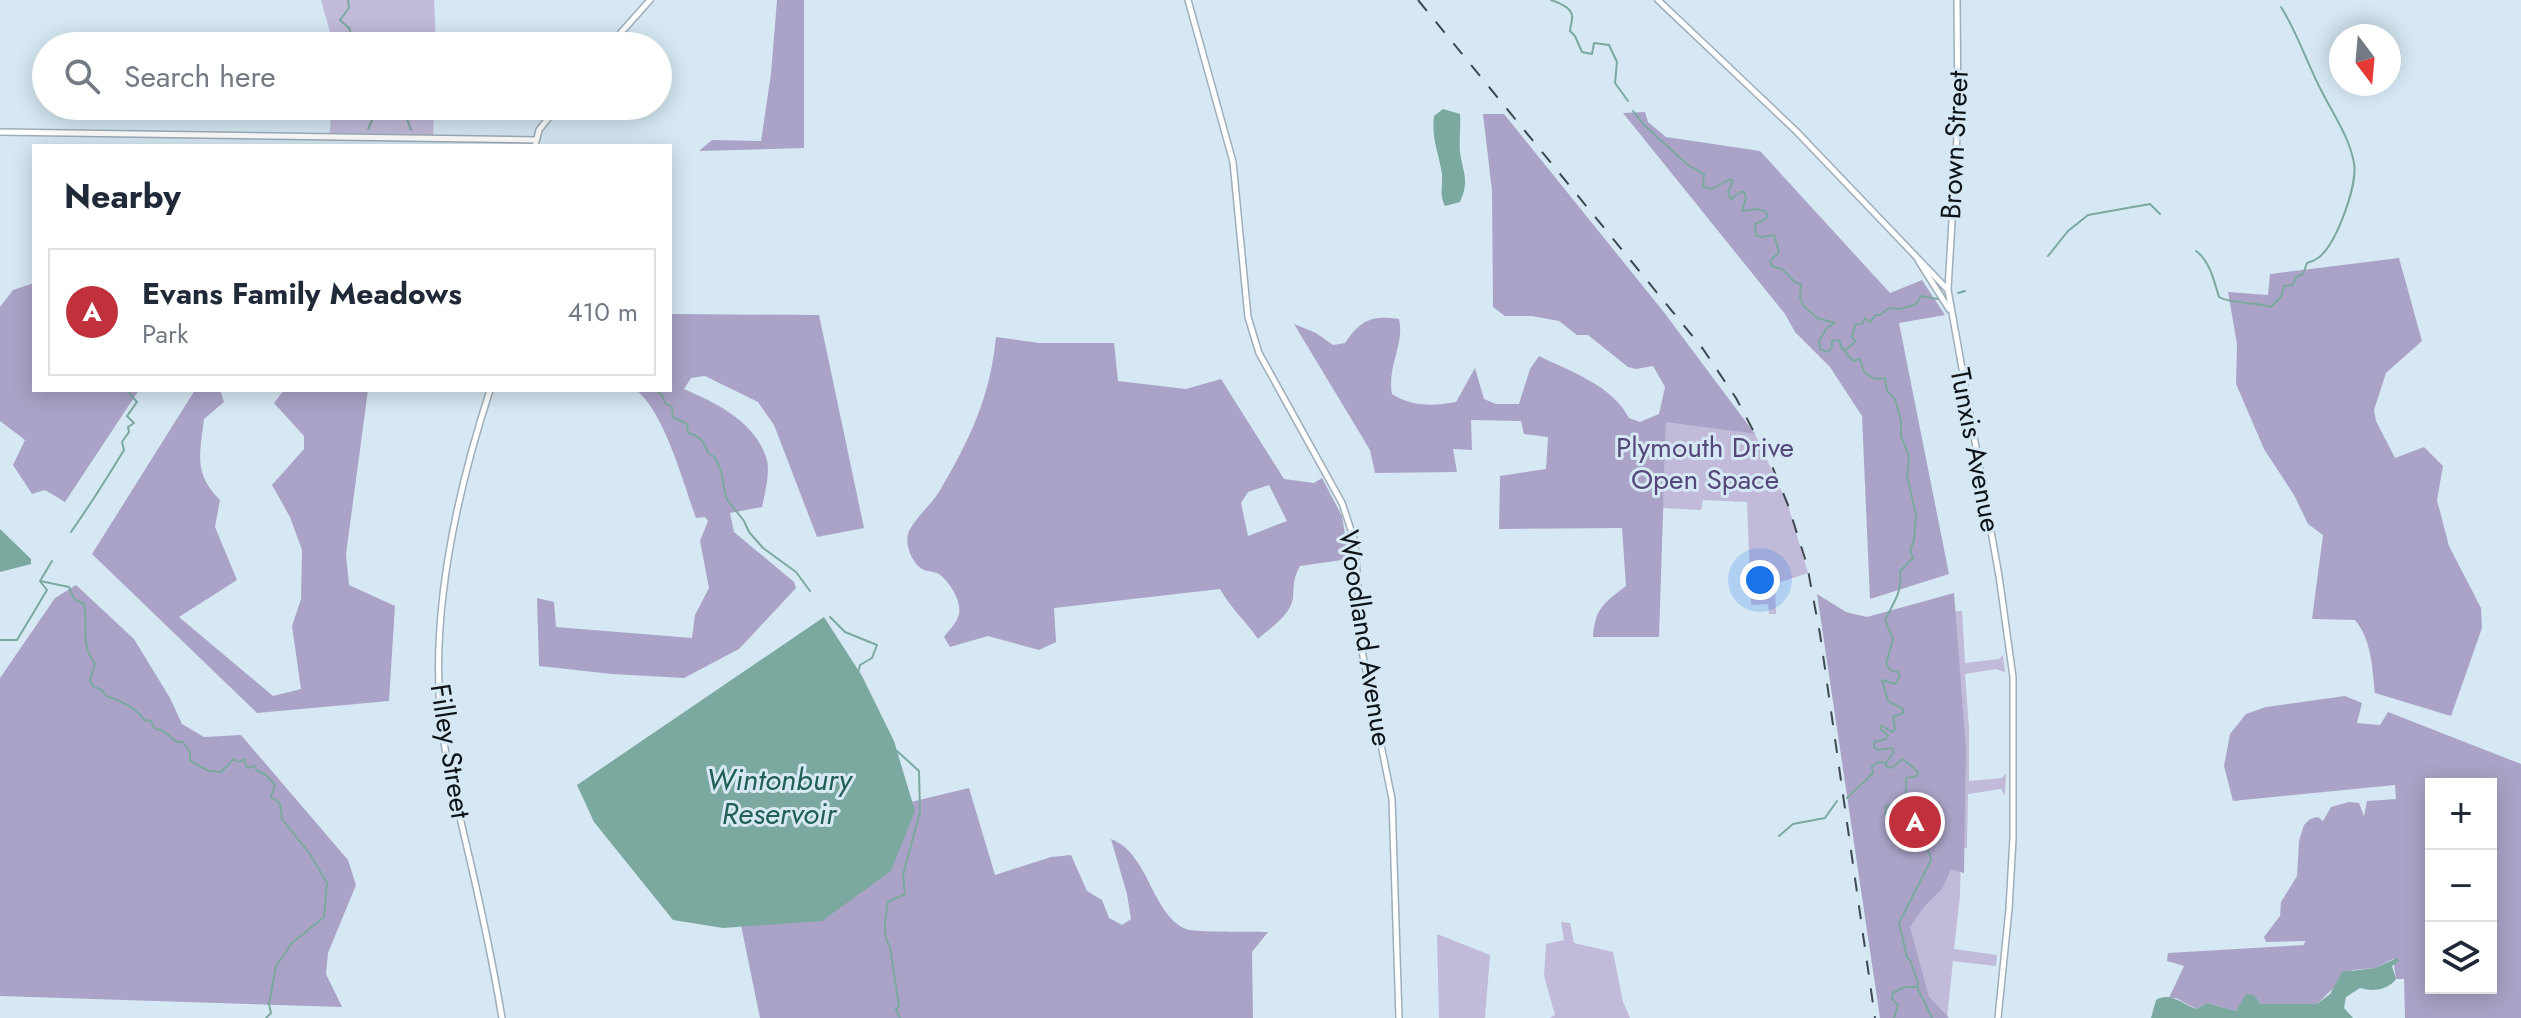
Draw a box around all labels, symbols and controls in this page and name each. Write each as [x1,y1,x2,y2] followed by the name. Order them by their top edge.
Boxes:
[2329,24,2401,96] north arrow
[32,32,672,120] search box
[60,54,104,98] icon: search
[124,55,276,98] text: Search here
[1930,69,1979,220] street label: Brown Street
[64,172,181,221] text: Nearby
[142,272,462,315] text: Evans Family Meadows
[82,293,102,331] text: A
[567,293,638,331] text: 410 m
[142,315,188,353] text: Park
[1940,365,2011,536] street label: Tunxis Avenue
[1616,427,1794,500] park label: Plymouth Drive Open Space
[1328,527,1403,749] street label: Woodland Avenue
[1740,560,1780,600] your location
[420,681,481,822] street label: Filley Street
[706,758,854,835] water label: Wintonbury Reservoir
[2425,778,2497,994] map controls
[2425,778,2497,850] button: +
[1889,792,1941,852] pin: A
[2425,850,2497,922] button: −
[2425,922,2497,994] button: layers

